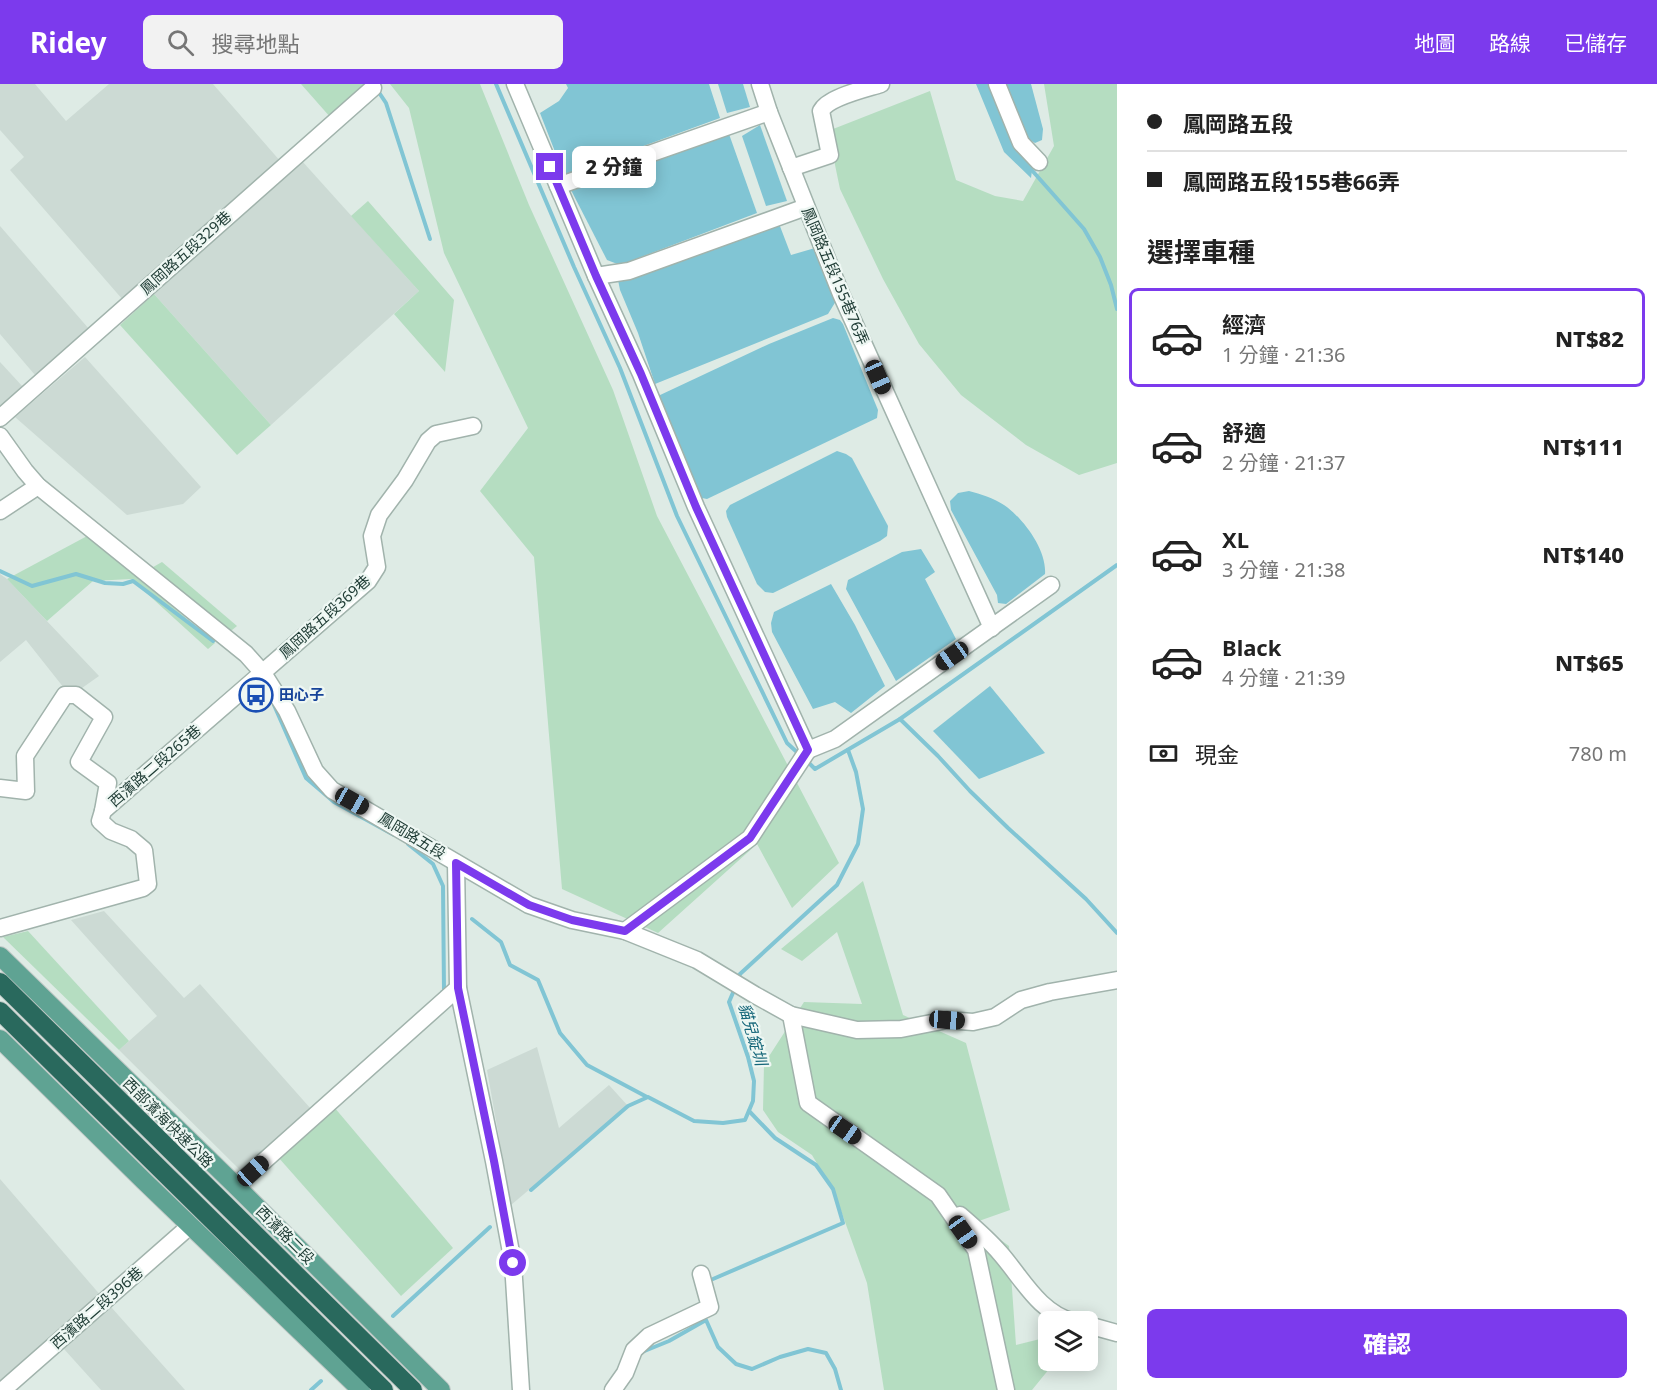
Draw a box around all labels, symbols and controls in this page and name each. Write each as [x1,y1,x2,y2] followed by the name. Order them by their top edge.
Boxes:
[143,15,563,69] search box
[30,23,107,61] text: Ridey
[164,26,197,59] icon: search
[212,28,300,58] text: 搜尋地點
[1414,29,1456,57] text: 地圖
[1489,29,1531,57] text: 路線
[1564,29,1627,57] text: 已儲存
[1183,108,1293,138] text: 鳳岡路五段
[571,146,655,188] callout: 2 分鐘
[536,153,563,180] route end
[586,153,642,180] text: 2 分鐘
[1183,166,1400,196] text: 鳳岡路五段155巷66弄
[798,204,874,348] street label: 鳳岡路五段155巷76弄
[136,206,235,298] street label: 鳳岡路五段329巷
[1147,233,1255,270] text: 選擇車種
[1222,309,1266,339] text: 經濟
[1150,311,1204,365] icon: car
[1555,323,1624,353] text: NT$82
[1222,341,1346,368] text: 1 分鐘 · 21:36
[862,357,894,397] car
[1222,417,1266,447] text: 舒適
[1150,419,1204,473] icon: car
[1542,431,1624,461] text: NT$111
[1222,449,1346,476] text: 2 分鐘 · 21:37
[1222,524,1249,554] text: XL
[1150,527,1204,581] icon: car
[1542,539,1624,569] text: NT$140
[1222,556,1346,583] text: 3 分鐘 · 21:38
[275,570,374,662] street label: 鳳岡路五段369巷
[1222,632,1281,662] text: Black
[1150,635,1204,689] icon: car
[932,638,972,674] car
[1555,647,1624,677] text: NT$65
[1222,664,1346,691] text: 4 分鐘 · 21:39
[238,677,274,713] bus stop icon: 田心子
[279,684,324,704] place label: 田心子
[104,720,205,811] street label: 西濱路二段265巷
[1147,737,1180,770] icon: cash
[1195,739,1239,769] text: 現金
[1569,740,1627,767] text: 780 m
[332,784,372,818] car
[375,807,450,863] street label: 鳳岡路五段
[734,1000,773,1070] water label: 貓兒錠圳
[928,1010,966,1030] car
[119,1073,218,1172] street label: 西部濱海快速公路
[825,1112,865,1148] car
[234,1152,272,1190] car
[252,1201,319,1268] street label: 西濱路二段
[945,1212,981,1252] car
[499,1249,526,1276] route start
[46,1262,147,1353] street label: 西濱路二段396巷
[1147,1309,1627,1378] button: 確認
[1038,1311,1098,1371] map controls
[1038,1311,1098,1371] button: layers

